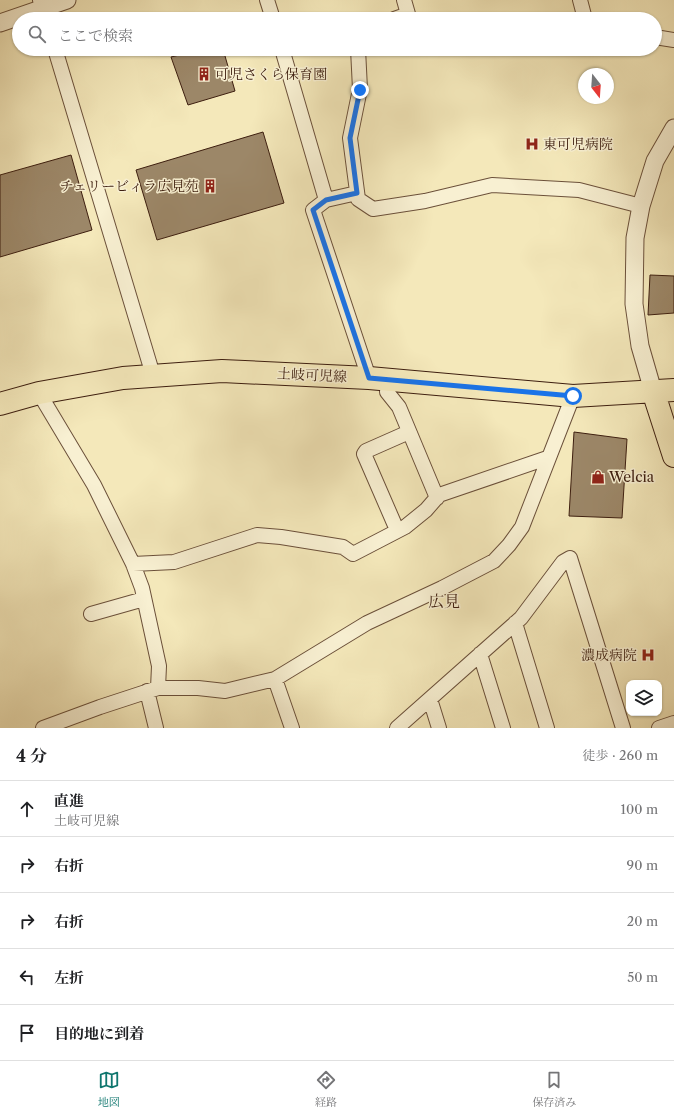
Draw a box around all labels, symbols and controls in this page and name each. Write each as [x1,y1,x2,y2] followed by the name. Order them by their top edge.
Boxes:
[12,12,662,56] search box
[26,23,48,45] icon: search
[58,26,133,45] text: ここで検索
[215,65,327,83] place label: 可児さくら保育園
[196,66,212,82] building icon: 可児さくら保育園
[578,68,614,104] north arrow
[351,81,369,99] route end
[543,135,613,153] place label: 東可児病院
[524,136,540,152] hospital icon: 東可児病院
[60,177,199,195] place label: チェリービィラ広見苑
[202,178,218,194] building icon: チェリービィラ広見苑
[277,364,347,386] street label: 土岐可児線
[564,387,582,405] route start
[608,468,655,486] place label: Welcia
[590,469,606,485] shop icon: Welcia
[428,591,460,611] district label: 広見
[581,646,637,664] place label: 濃成病院
[640,647,656,663] hospital icon: 濃成病院
[626,680,662,716] map controls
[626,680,662,716] button: layers
[16,746,47,766] text: 4 分
[583,747,658,763] text: 徒歩 · 260 m
[54,791,84,810] text: 直進
[16,798,38,820] icon: ahead
[620,801,658,817] text: 100 m
[54,812,119,828] text: 土岐可児線
[16,854,38,876] icon: right
[54,856,84,875] text: 右折
[627,857,658,873] text: 90 m
[16,910,38,932] icon: right
[54,912,84,931] text: 右折
[627,913,658,929] text: 20 m
[16,966,38,988] icon: left
[54,968,84,987] text: 左折
[627,969,658,985] text: 50 m
[16,1022,38,1044] icon: arrive
[54,1024,144,1043] text: 目的地に到着
[98,1069,120,1109] tab: 地図
[315,1069,337,1109] tab: 経路
[532,1069,576,1109] tab: 保存済み

